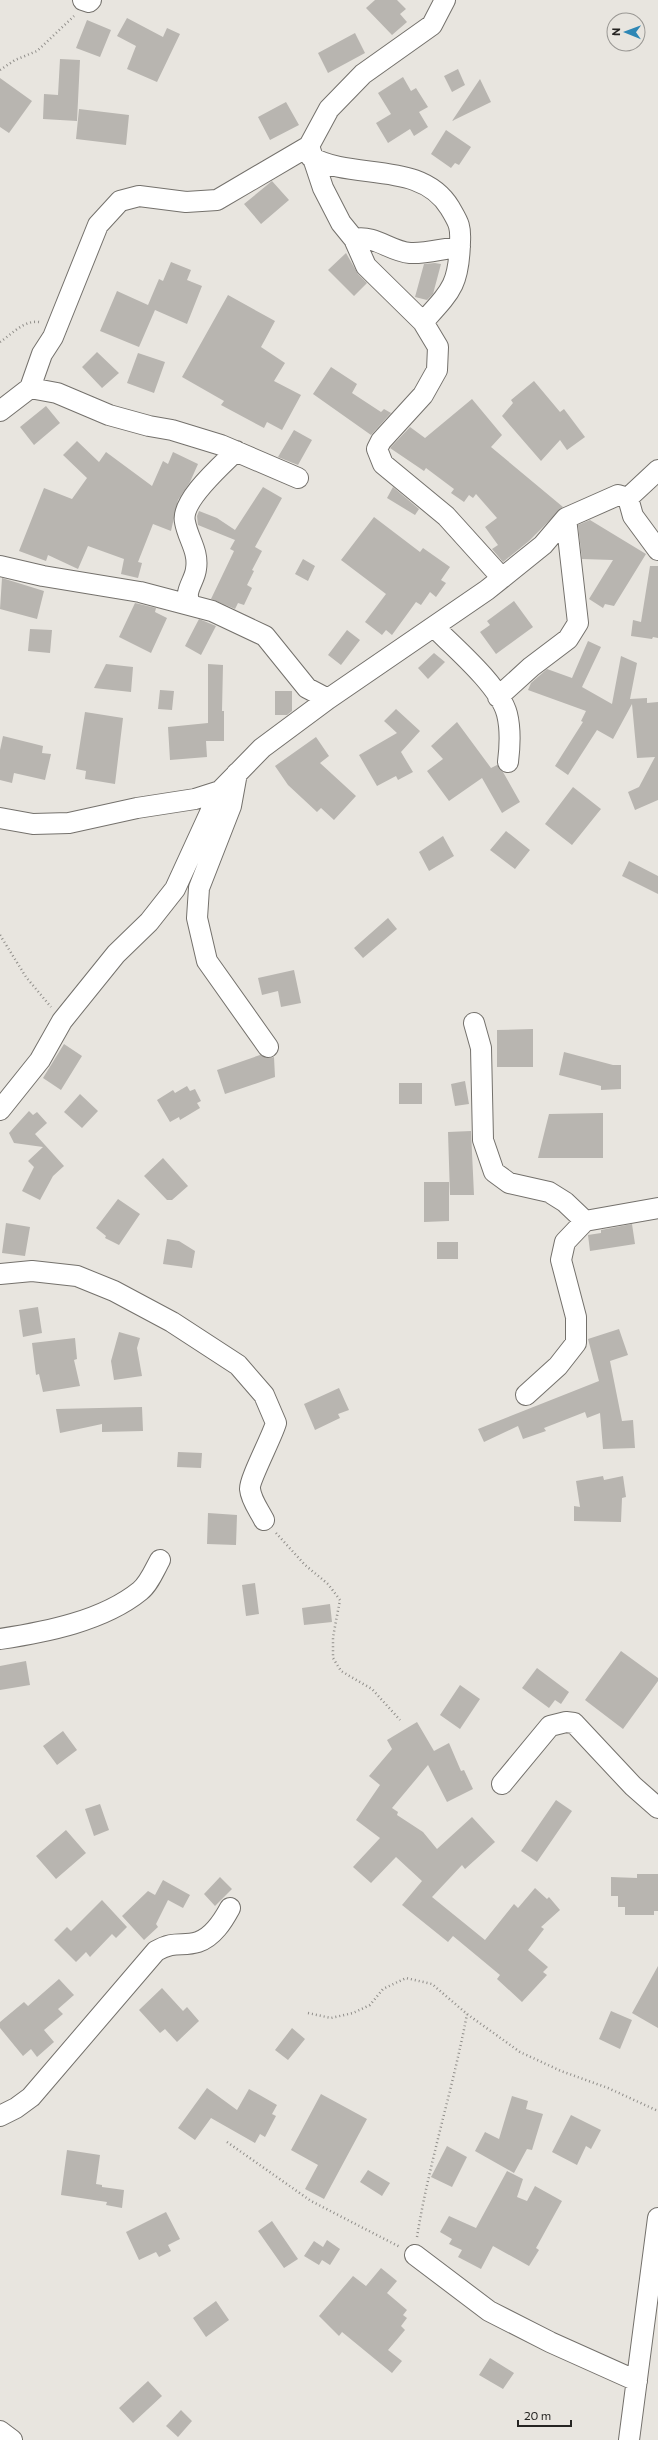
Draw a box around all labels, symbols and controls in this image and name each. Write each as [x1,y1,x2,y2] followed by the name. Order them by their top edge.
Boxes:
[606,12,646,52] north arrow
[609,28,622,36] text: N
[518,2402,571,2428] scale bar
[524,2408,551,2422] text: 20 m

